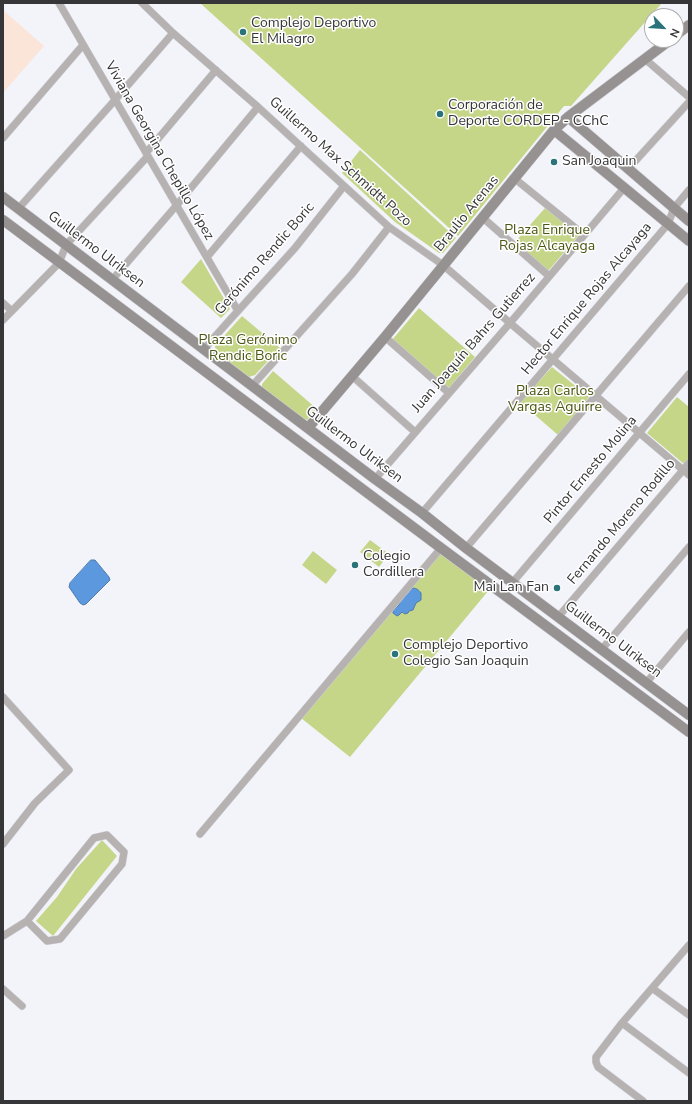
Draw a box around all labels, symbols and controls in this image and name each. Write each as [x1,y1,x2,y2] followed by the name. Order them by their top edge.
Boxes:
[644,8,684,48] north arrow
[251,16,376,48] place label: Complejo Deportivo El Milagro
[666,26,683,40] text: N
[238,27,248,37] marker: Complejo Deportivo El Milagro
[101,59,217,243] street label: Viviana Georgina Chepillo López
[265,94,415,230] street label: Guillermo Max Schmidtt Pozo
[448,98,609,130] place label: Corporación de Deporte CORDEP - CChC
[435,109,445,119] marker: Corporación de Deporte CORDEP - CChC
[562,154,637,170] place label: San Joaquin
[549,157,559,167] marker: San Joaquin
[431,173,503,255] street label: Braulio Arenas
[212,200,318,318] street label: Gerónimo Rendic Boric
[44,208,148,292] street label: Guillermo Ulriksen
[518,220,656,378] street label: Hector Enrique Rojas Alcayaga
[499,223,595,256] park label: Plaza Enrique Rojas Alcayaga
[409,270,539,416] street label: Juan Joaquín Bahrs Gutierrez
[198,333,298,366] park label: Plaza Gerónimo Rendic Boric
[508,384,602,416] park label: Plaza Carlos Vargas Aguirre
[302,403,406,487] street label: Guillermo Ulriksen
[541,413,641,527] street label: Pintor Ernesto Molina
[565,456,679,588] street label: Fernando Moreno Rodillo
[363,549,424,582] place label: Colegio Cordillera
[350,560,360,570] marker: Colegio Cordillera
[473,580,549,596] place label: Mai Lan Fan
[552,583,562,593] marker: Mai Lan Fan
[561,598,665,682] street label: Guillermo Ulriksen
[403,638,529,670] place label: Complejo Deportivo Colegio San Joaquin
[390,649,400,659] marker: Complejo Deportivo Colegio San Joaquin

